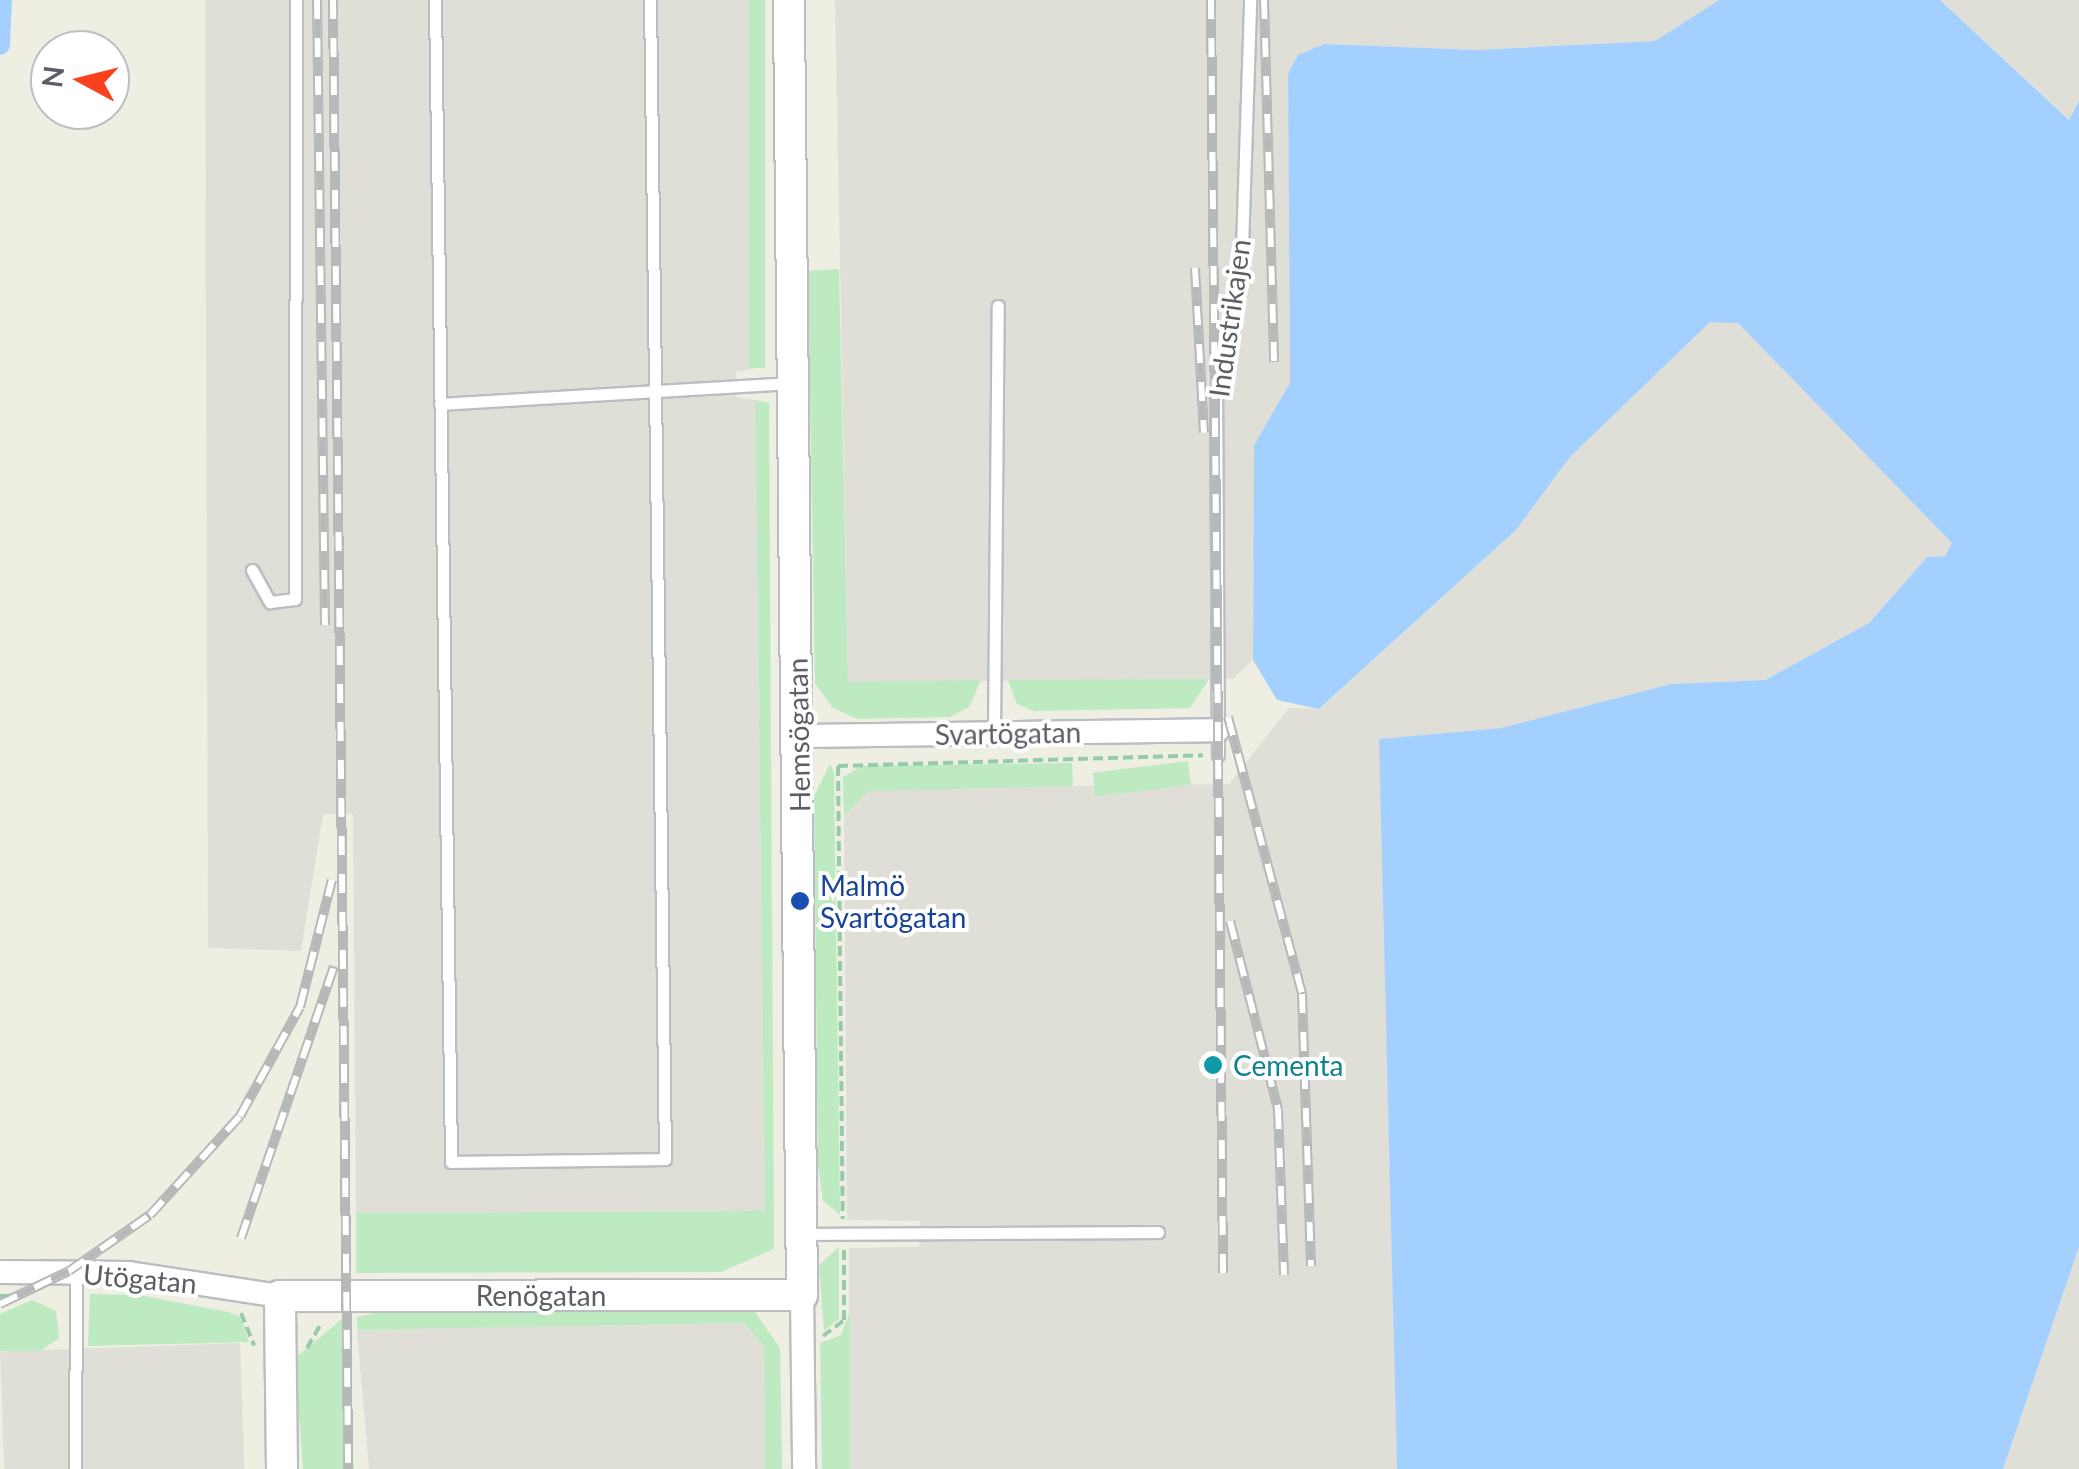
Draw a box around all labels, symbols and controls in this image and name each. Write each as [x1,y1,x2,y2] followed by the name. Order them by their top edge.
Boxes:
[30,30,130,130] north arrow
[34,64,70,89] text: N
[1201,237,1257,399] street label: Industrikajen
[780,657,816,813] street label: Hemsögatan
[935,715,1081,751] street label: Svartögatan
[820,868,966,934] place label: Malmö Svartögatan
[789,890,811,912] marker: Malmö Svartögatan
[1233,1048,1343,1082] place label: Cementa
[1202,1054,1224,1076] marker: Cementa
[82,1256,198,1300] street label: Utögatan
[476,1278,606,1312] street label: Renögatan

